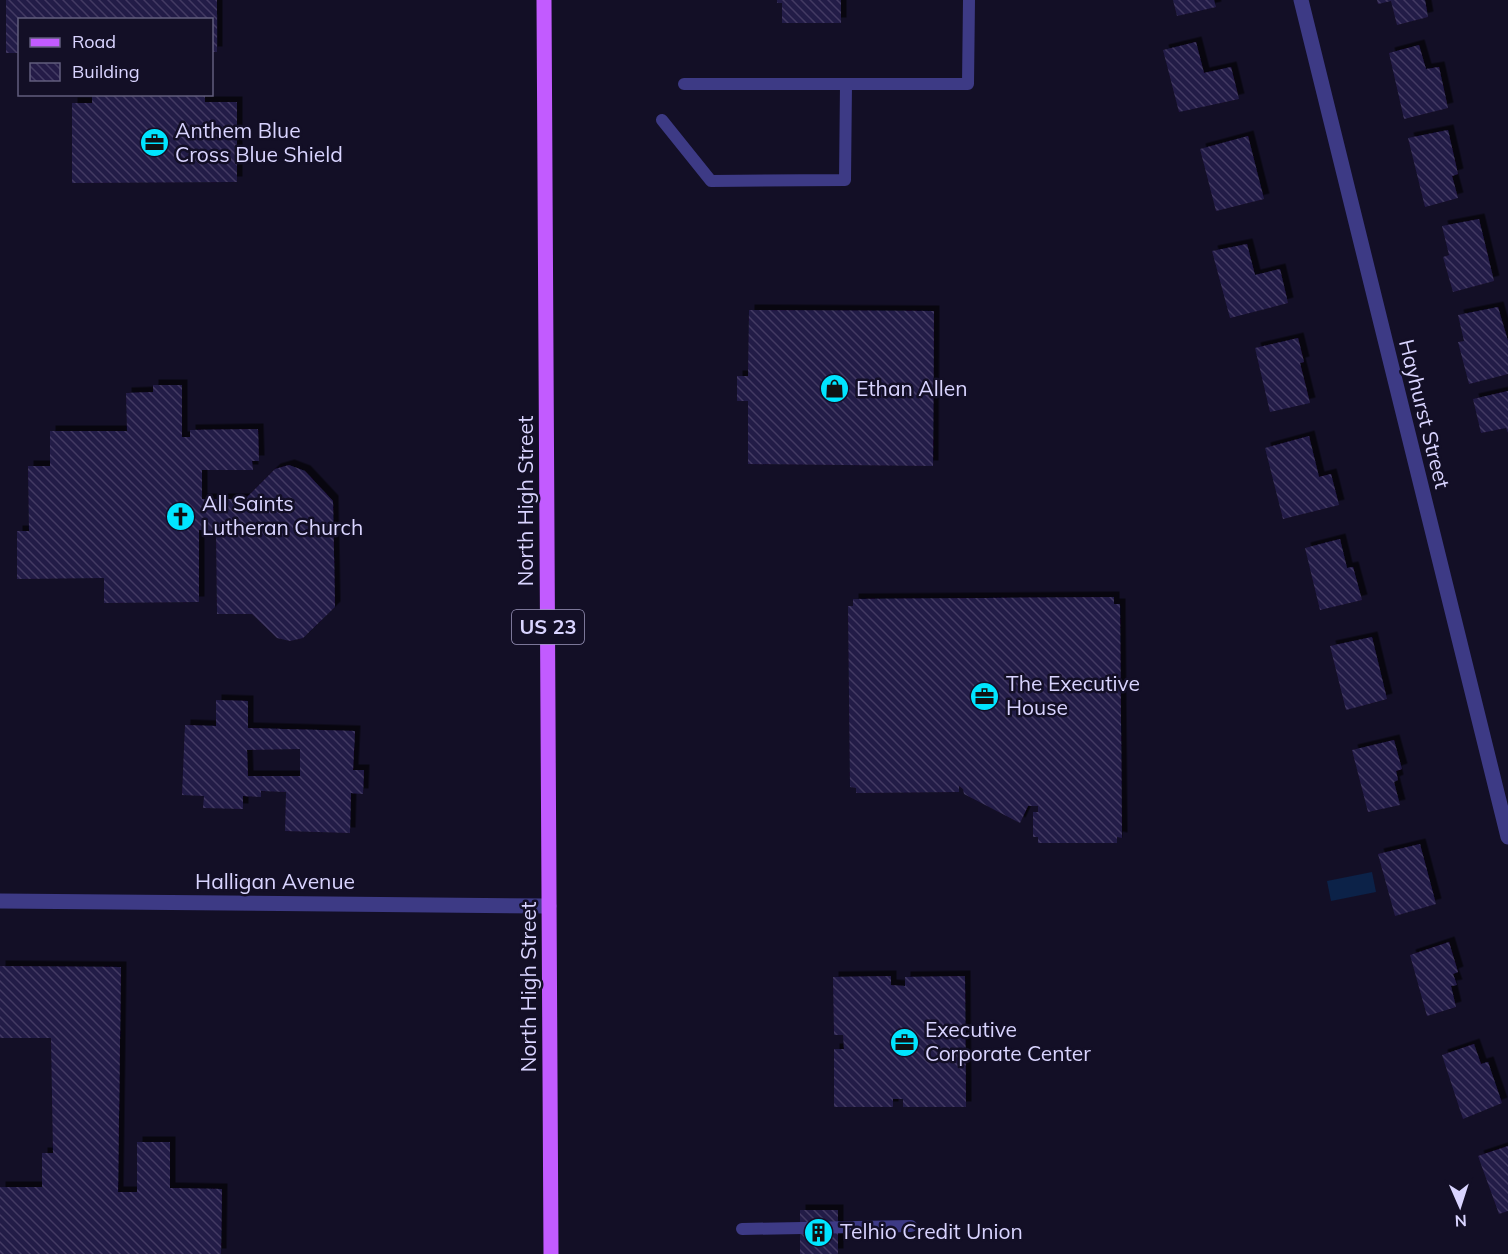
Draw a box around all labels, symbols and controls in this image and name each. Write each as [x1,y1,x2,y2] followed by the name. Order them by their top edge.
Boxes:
[18,18,213,96] legend
[72,30,116,53] text: Road
[72,60,140,83] text: Building
[175,117,343,167] place label: Anthem Blue Cross Blue Shield
[138,127,170,159] office icon: Anthem Blue Cross Blue Shield
[1394,336,1456,491] street label: Hayhurst Street
[819,373,851,405] shop icon: Ethan Allen
[856,375,967,401] place label: Ethan Allen
[512,416,538,586] street label: North High Street
[202,490,363,540] place label: All Saints Lutheran Church
[165,500,197,532] church icon: All Saints Lutheran Church
[512,610,584,644] road number: US 23
[1006,670,1140,720] place label: The Executive House
[969,680,1001,712] office icon: The Executive House
[195,868,355,894] street label: Halligan Avenue
[515,902,541,1072] street label: North High Street
[925,1016,1091,1066] place label: Executive Corporate Center
[888,1026,920,1058] office icon: Executive Corporate Center
[1430,1176,1490,1236] north arrow
[1454,1211,1467,1231] text: N
[803,1216,835,1248] building icon: Telhio Credit Union
[840,1218,1023,1244] place label: Telhio Credit Union

